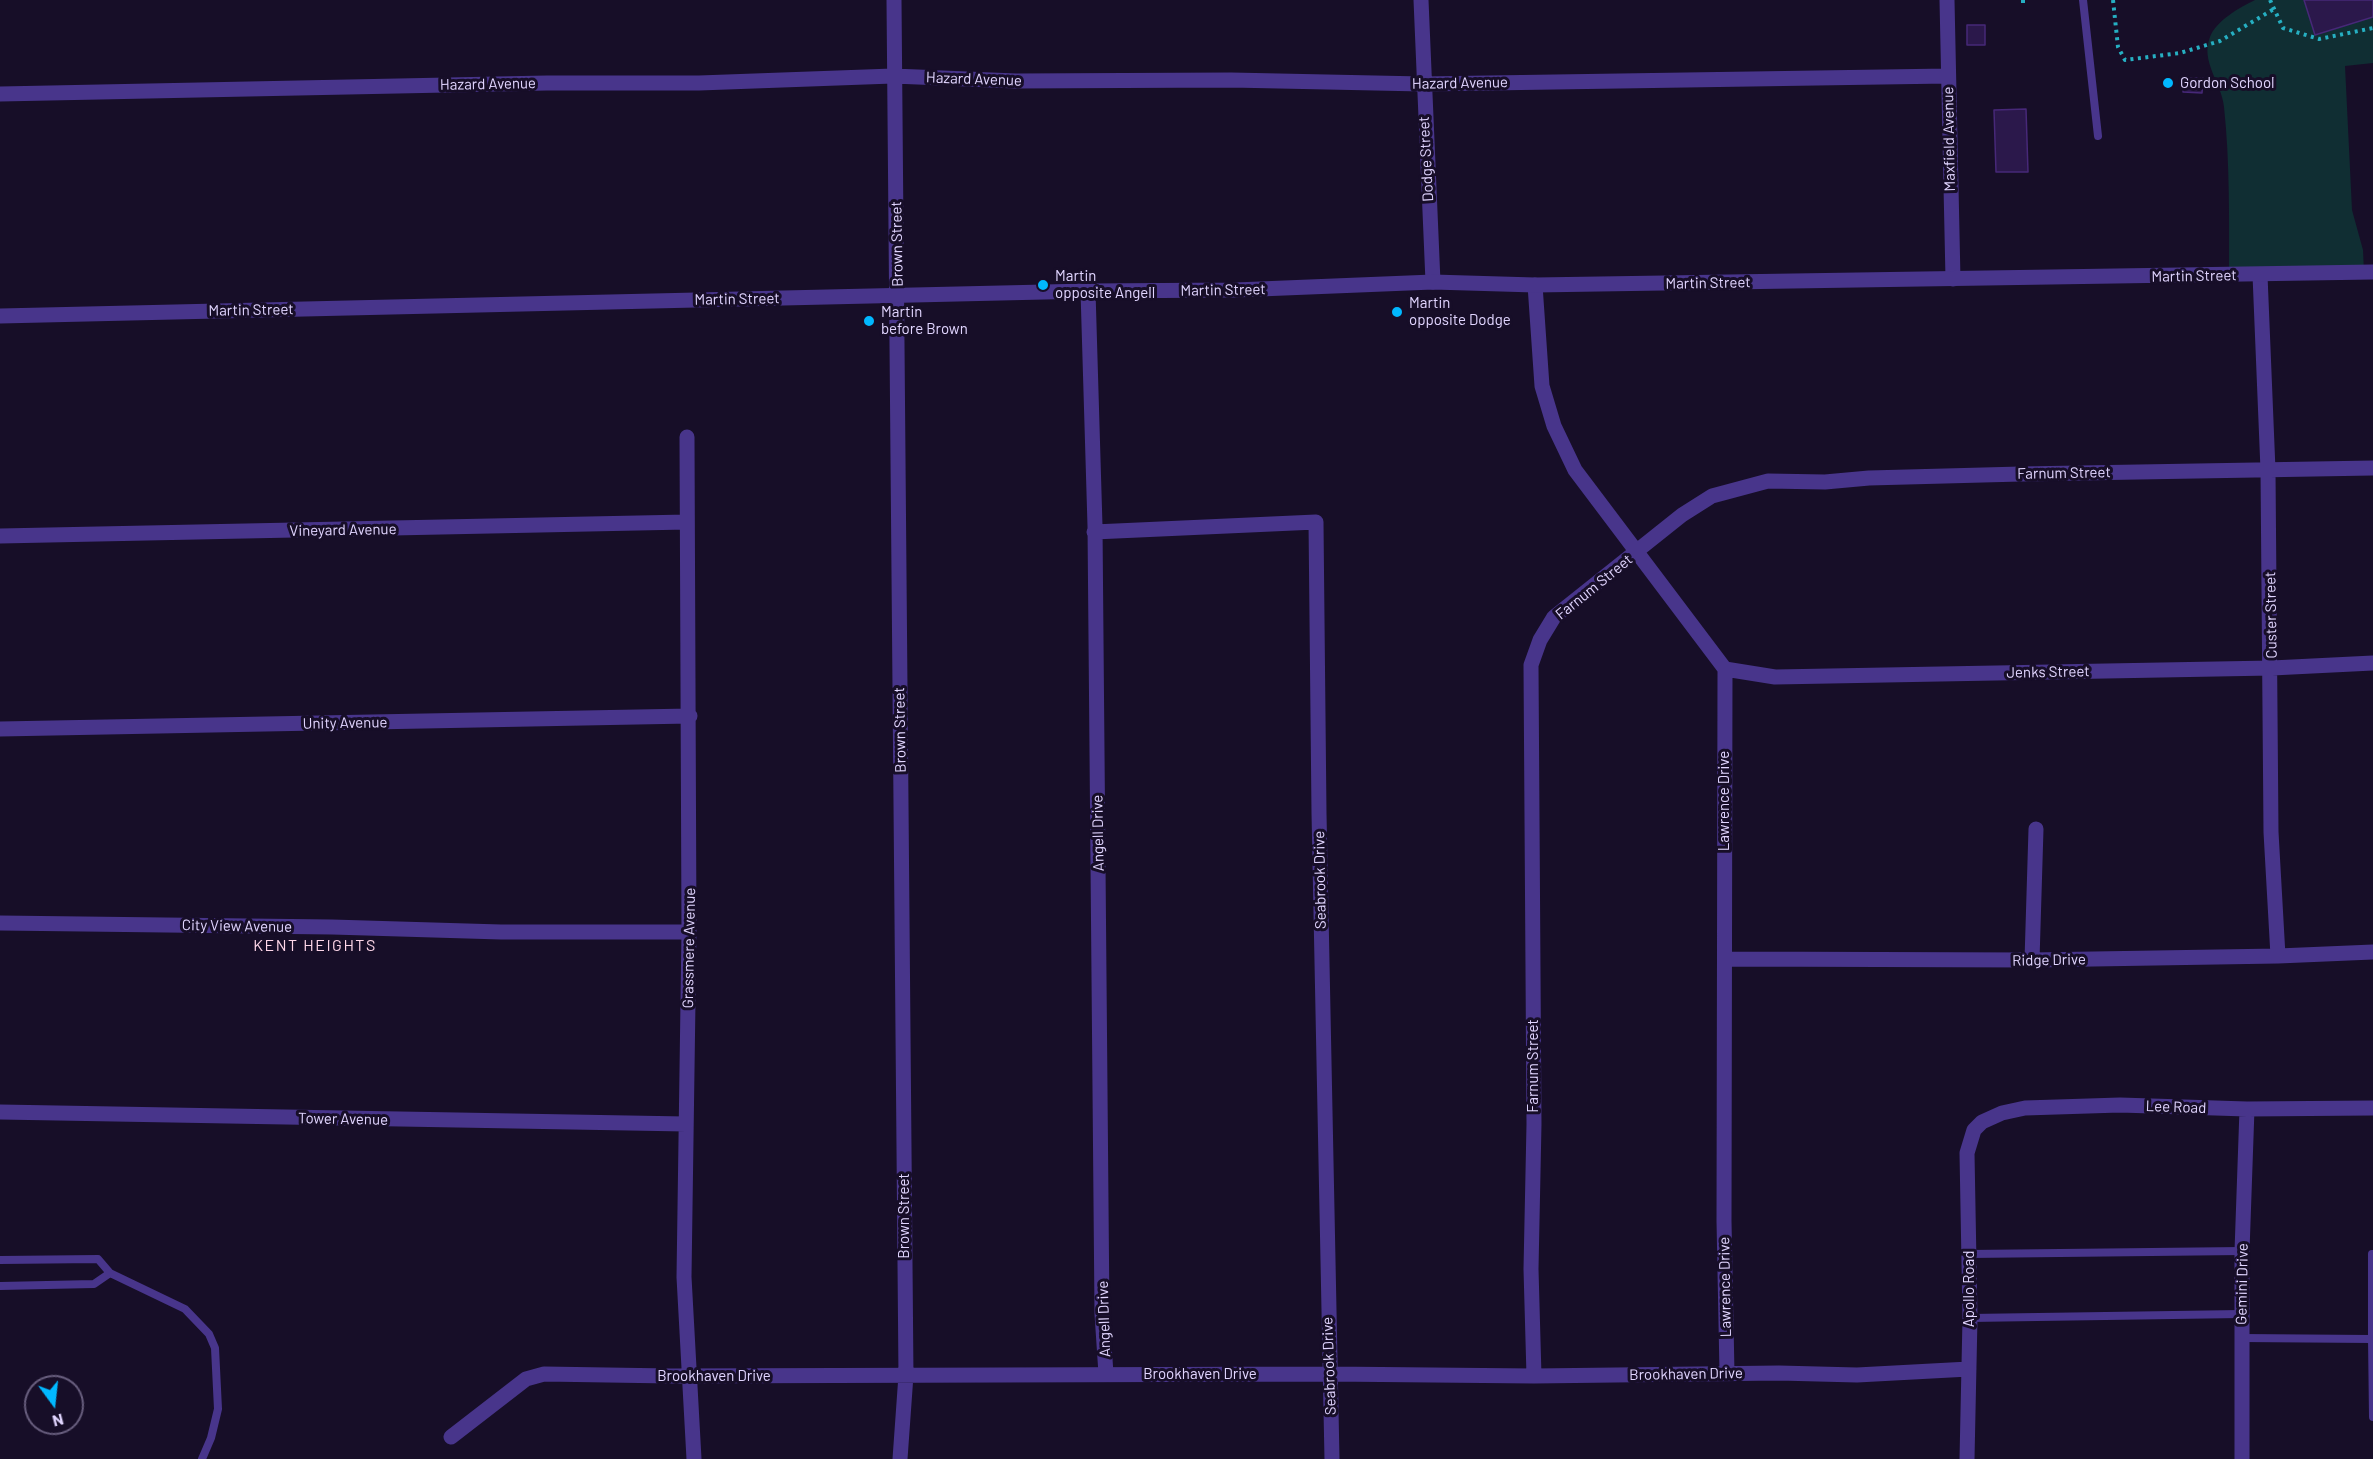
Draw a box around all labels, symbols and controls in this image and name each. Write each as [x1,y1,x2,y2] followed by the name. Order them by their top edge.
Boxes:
[926,68,1022,90] street label: Hazard Avenue
[1412,73,1508,93] street label: Hazard Avenue
[440,74,536,94] street label: Hazard Avenue
[2180,74,2275,92] place label: Gordon School
[2161,76,2175,90] marker: Gordon School
[1939,86,1959,192] street label: Maxfield Avenue
[1415,116,1437,202] street label: Dodge Street
[887,201,907,287] street label: Brown Street
[2151,266,2237,286] street label: Martin Street
[1055,267,1155,302] place label: Martin opposite Angell
[1665,273,1751,293] street label: Martin Street
[1036,278,1050,292] marker: Martin opposite Angell
[1180,280,1266,300] street label: Martin Street
[694,289,780,309] street label: Martin Street
[1409,294,1511,329] place label: Martin opposite Dodge
[208,300,294,320] street label: Martin Street
[881,303,968,338] place label: Martin before Brown
[1390,305,1404,319] marker: Martin opposite Dodge
[862,314,876,328] marker: Martin before Brown
[2017,463,2111,483] street label: Farnum Street
[289,520,397,540] street label: Vineyard Avenue
[1552,551,1636,623] street label: Farnum Street
[2261,571,2281,659] street label: Custer Street
[2006,662,2090,682] street label: Jenks Street
[890,687,910,773] street label: Brown Street
[303,713,387,733] street label: Unity Avenue
[1715,751,1733,851] street label: Lawrence Drive
[1088,795,1108,871] street label: Angell Drive
[1310,831,1330,929] street label: Seabrook Drive
[679,887,699,1009] street label: Grassmere Avenue
[182,916,292,936] street label: City View Avenue
[253,936,377,956] district label: KENT HEIGHTS
[2012,950,2086,970] street label: Ridge Drive
[1524,1019,1542,1113] street label: Farnum Street
[2145,1097,2207,1117] street label: Lee Road
[298,1109,388,1129] street label: Tower Avenue
[895,1173,913,1259] street label: Brown Street
[1715,1237,1735,1337] street label: Lawrence Drive
[2232,1243,2252,1325] street label: Gemini Drive
[1960,1251,1978,1327] street label: Apollo Road
[1094,1280,1114,1358] street label: Angell Drive
[1318,1317,1340,1415] street label: Seabrook Drive
[1629,1364,1743,1384] street label: Brookhaven Drive
[1143,1365,1257,1383] street label: Brookhaven Drive
[657,1367,771,1385] street label: Brookhaven Drive
[24,1375,84,1435] north arrow
[51,1410,66,1431] text: N

